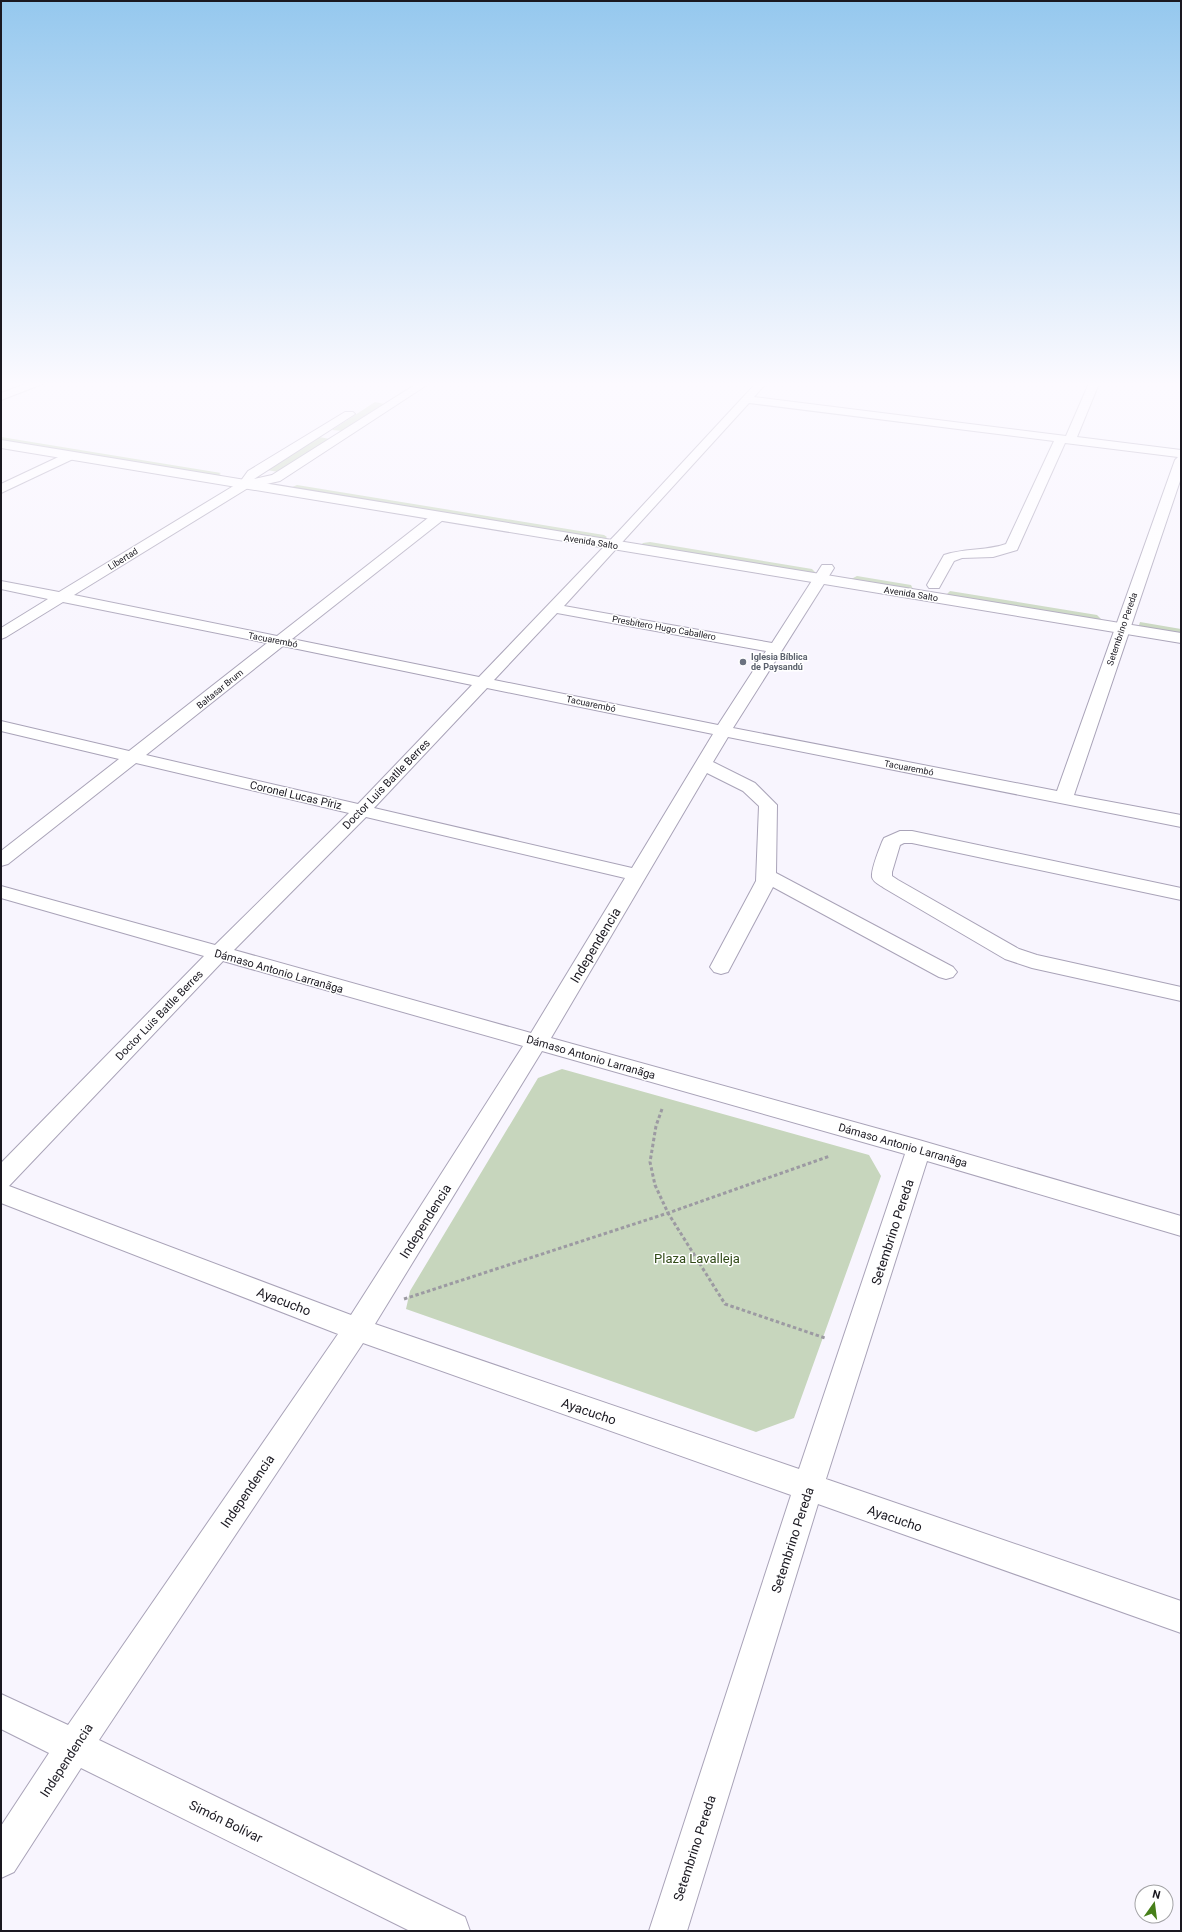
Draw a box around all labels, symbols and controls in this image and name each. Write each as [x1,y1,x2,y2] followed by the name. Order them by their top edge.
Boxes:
[563,533,619,551] street label: Avenida Salto
[106,546,140,572] street label: Libertad
[883,585,939,603] street label: Avenida Salto
[1105,591,1139,667] street label: Setembrino Pereda
[611,614,717,642] street label: Presbítero Hugo Caballero
[247,630,299,650] street label: Tacuarembó
[751,652,808,672] place label: Iglesia Bíblica de Paysandú
[738,657,748,667] marker: Iglesia Bíblica de Paysandú
[195,667,245,711] street label: Baltasar Brum
[565,694,617,714] street label: Tacuarembó
[340,736,433,832] street label: Doctor Luis Batlle Berres
[883,758,935,778] street label: Tacuarembó
[249,779,344,813] street label: Coronel Lucas Píriz
[567,905,624,985] street label: Independencia
[213,947,345,996] street label: Dámaso Antonio Larranãga
[113,967,206,1063] street label: Doctor Luis Batlle Berres
[525,1033,657,1082] street label: Dámaso Antonio Larranãga
[837,1121,969,1170] street label: Dámaso Antonio Larranãga
[868,1177,917,1287] street label: Setembrino Pereda
[397,1181,454,1261] street label: Independencia
[654,1251,740,1266] park label: Plaza Lavalleja
[255,1284,313,1319] street label: Ayacucho
[560,1395,618,1428] street label: Ayacucho
[217,1452,277,1531] street label: Independencia
[768,1485,817,1595] street label: Setembrino Pereda
[866,1502,924,1535] street label: Ayacucho
[37,1721,96,1800] street label: Independencia
[670,1793,719,1903] street label: Setembrino Pereda
[187,1797,265,1846] street label: Simón Bolívar
[1134,1884,1174,1924] north arrow
[1151,1888,1162,1902] text: N

